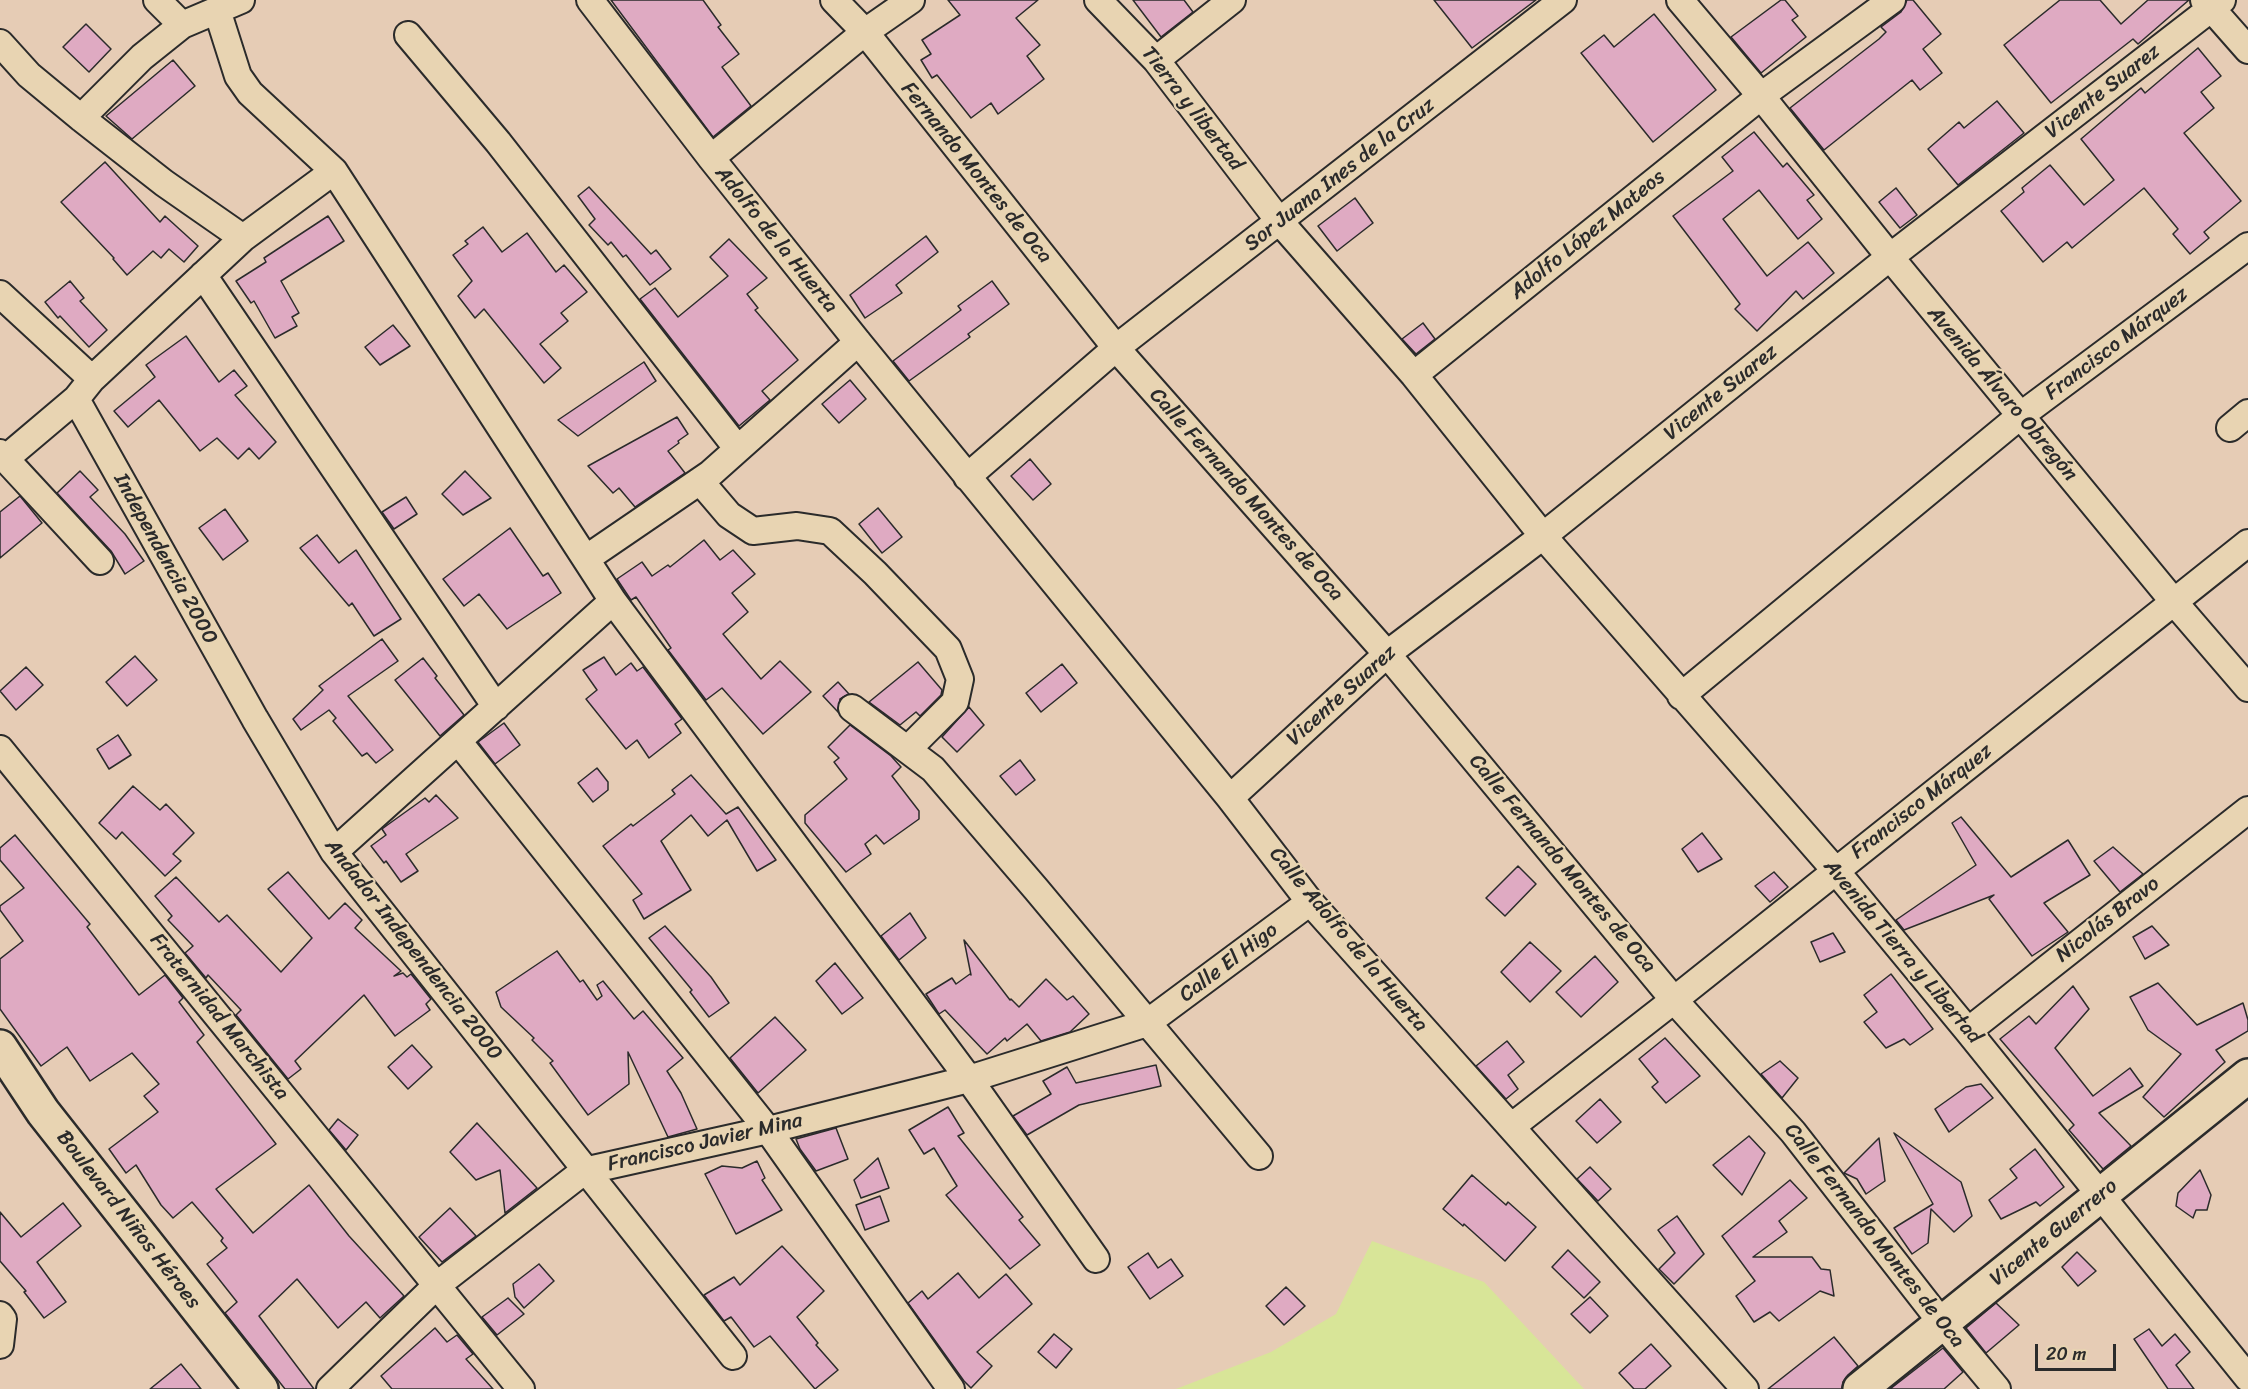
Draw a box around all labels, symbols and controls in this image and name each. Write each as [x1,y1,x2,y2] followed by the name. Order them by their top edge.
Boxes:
[2041,39,2165,145] street label: Vicente Suarez
[1136,42,1248,176] street label: Tierra y libertad
[895,77,1057,269] street label: Fernando Montes de Oca
[1240,93,1440,257] street label: Sor Juana Ines de la Cruz
[709,162,843,318] street label: Adolfo de la Huerta
[1505,165,1671,305] street label: Adolfo López Mateos
[2040,282,2194,406] street label: Francisco Márquez
[1921,301,2083,487] street label: Avenida Álvaro Obregón
[1659,340,1783,446] street label: Vicente Suarez
[1144,383,1348,607] street label: Calle Fernando Montes de Oca
[108,469,222,649] street label: Independencia 2000
[1282,640,1402,752] street label: Vicente Suarez
[1846,739,1998,865] street label: Francisco Márquez
[1463,749,1661,979] street label: Calle Fernando Montes de Oca
[319,834,507,1066] street label: Andador Independencia 2000
[1263,843,1433,1037] street label: Calle Adolfo de la Huerta
[1818,855,1986,1049] street label: Avenida Tierra y Libertad
[2051,872,2165,968] street label: Nicolás Bravo
[1175,918,1283,1008] street label: Calle El Higo
[144,928,294,1106] street label: Fraternidad Marchista
[605,1108,805,1178] street label: Francisco Javier Mina
[1778,1119,1970,1353] street label: Calle Fernando Montes de Oca
[50,1126,206,1314] street label: Boulevard Niños Héroes
[1985,1174,2123,1292] street label: Vicente Guerrero
[2038,1332,2119,1370] scale bar
[2046,1338,2086,1370] text: 20 m

